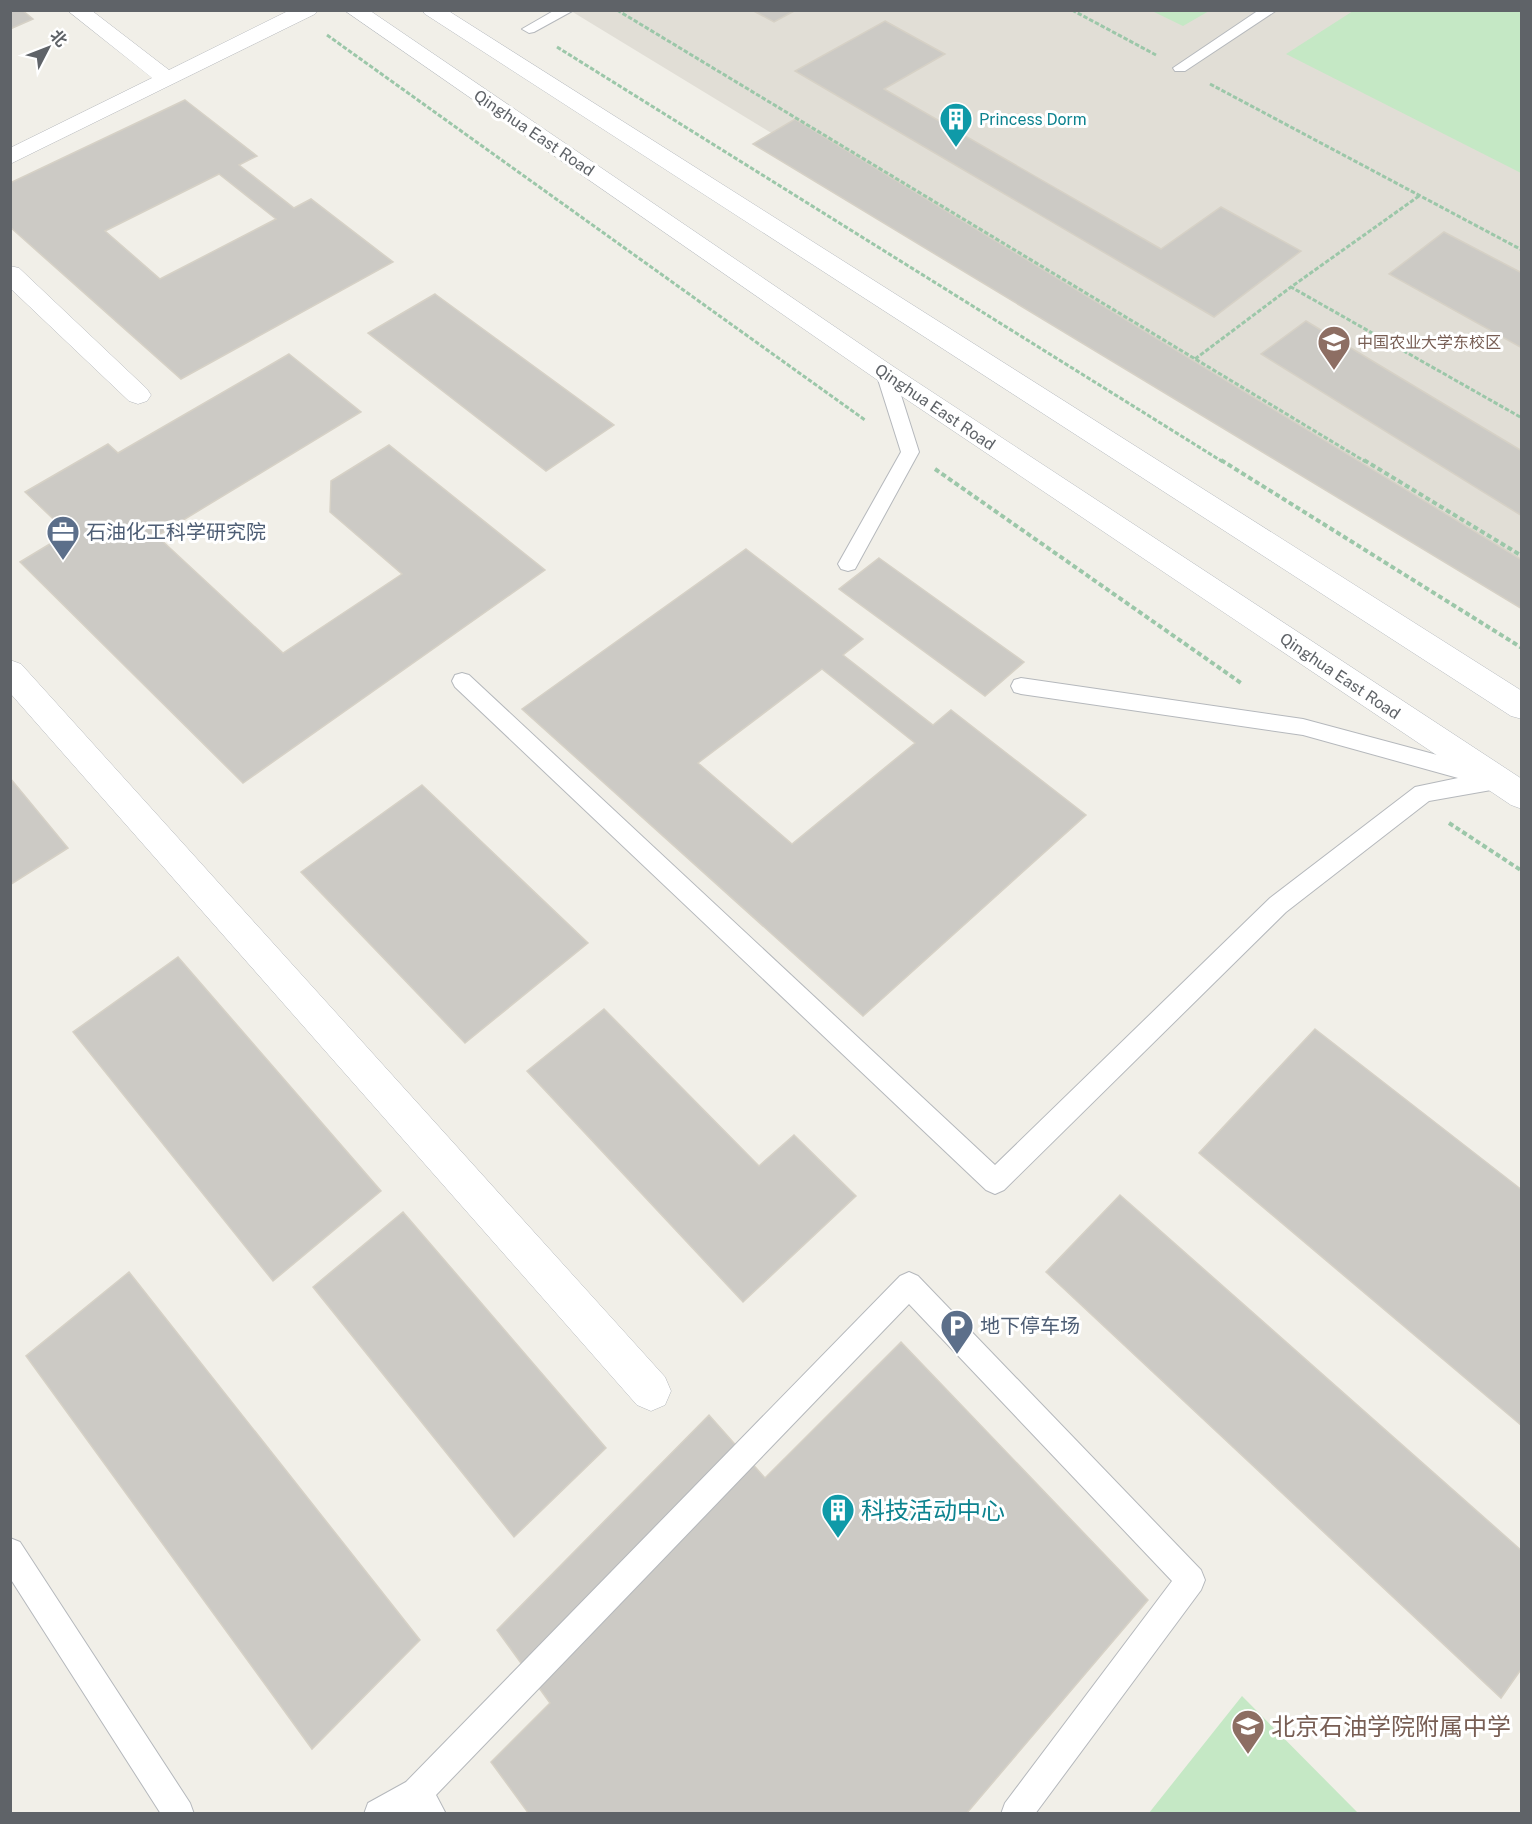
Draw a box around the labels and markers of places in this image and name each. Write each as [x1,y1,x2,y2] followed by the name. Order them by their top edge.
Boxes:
[938,101,974,148] building icon: Princess Dorm
[979,110,1087,129] place label: Princess Dorm
[1316,324,1352,371] school or university icon: 中国农业大学东校区
[1357,333,1501,352] place label: 中国农业大学东校区
[45,514,81,561] office icon: 石油化工科学研究院
[86,520,266,544] place label: 石油化工科学研究院
[939,1308,975,1355] parking icon: 地下停车场
[980,1314,1080,1338] place label: 地下停车场
[820,1492,856,1539] building icon: 科技活动中心
[861,1496,1005,1524] place label: 科技活动中心
[1230,1708,1266,1755] school or university icon: 北京石油学院附属中学
[1271,1712,1511,1740] place label: 北京石油学院附属中学

